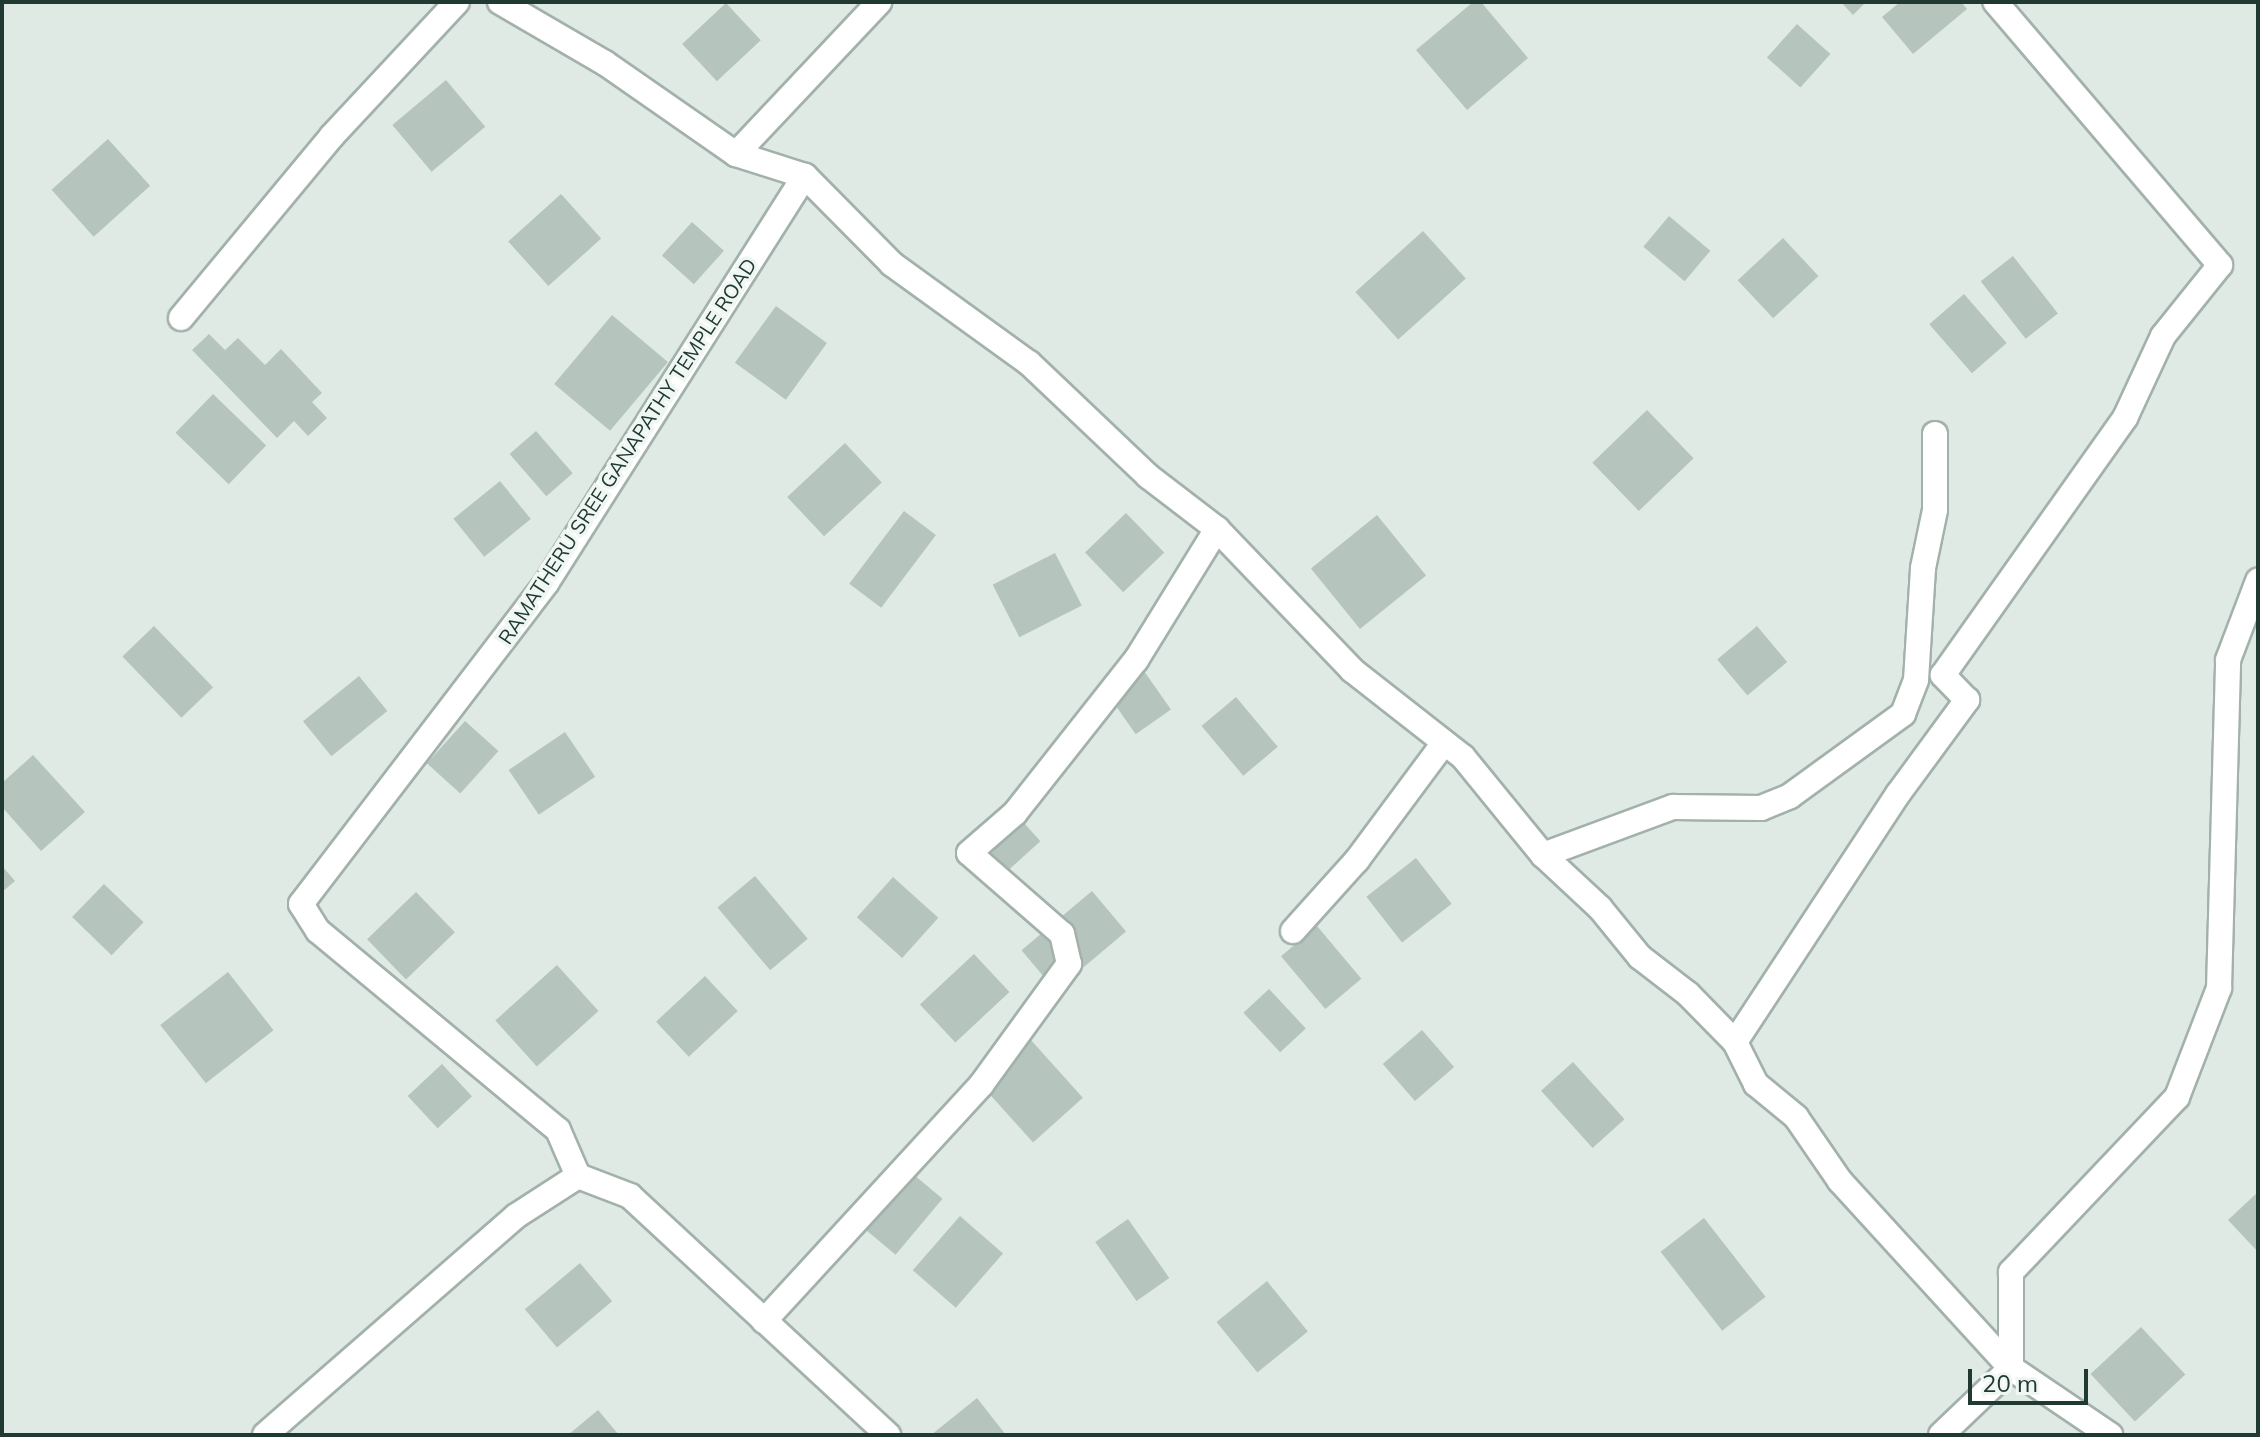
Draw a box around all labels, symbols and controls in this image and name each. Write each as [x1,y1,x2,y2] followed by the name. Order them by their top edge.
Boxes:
[493,253,761,649] street label: RAMATHERU SREE GANAPATHY TEMPLE ROAD
[1972,1353,2092,1403] scale bar
[1982,1368,2038,1398] text: 20 m

